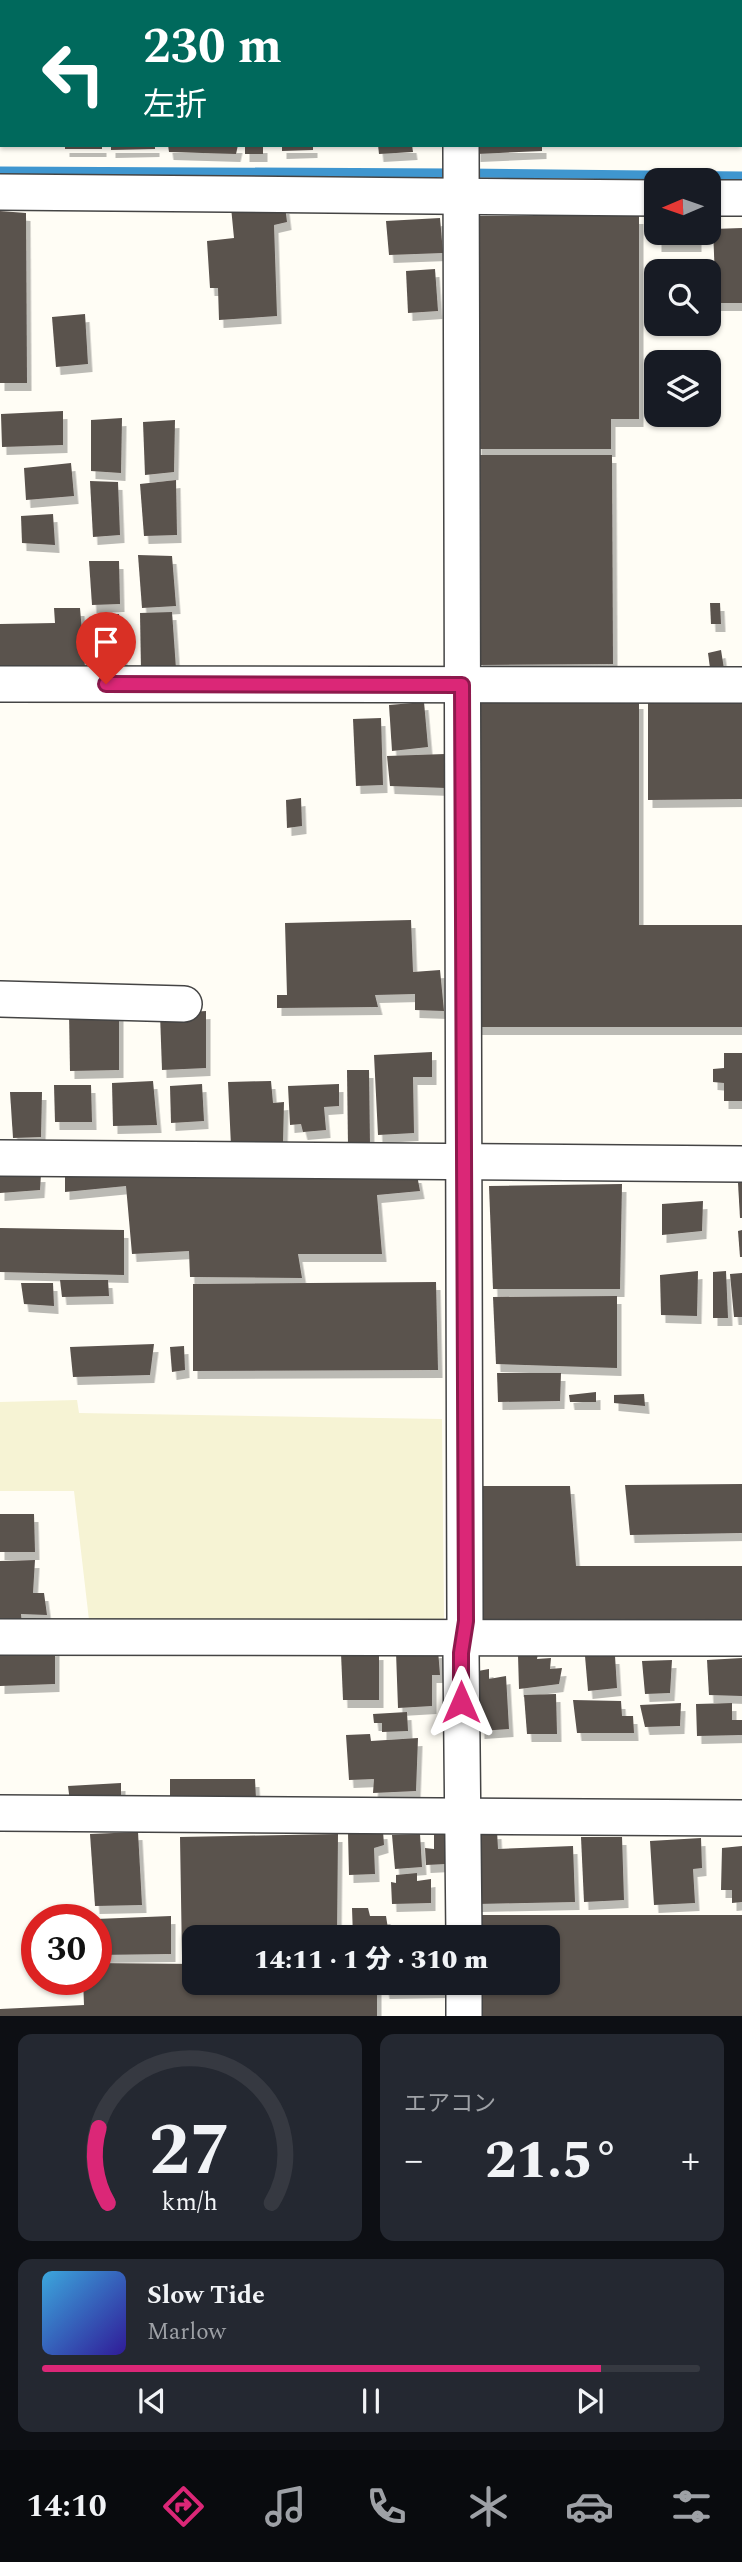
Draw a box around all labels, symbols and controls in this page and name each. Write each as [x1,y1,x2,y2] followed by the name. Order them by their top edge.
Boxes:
[143,10,282,85] text: 230 m
[28,28,119,119] icon: left
[143,81,207,130] text: 左折
[644,168,721,245] north arrow
[644,168,721,427] map controls
[644,259,721,336] button: search
[644,350,721,427] button: layers
[76,612,136,684] pin
[87,623,125,661] icon: arrive
[424,1665,498,1739] position arrow
[21,1904,112,1995] speed limit sign: 30
[254,1940,488,1980] text: 14:11 · 1 分 · 310 m
[404,2087,496,2122] text: エアコン
[149,2097,231,2208] text: 27
[485,2122,619,2201] text: 21.5°
[404,2132,423,2190] text: −
[681,2132,700,2190] text: +
[162,2184,218,2222] text: km/h
[147,2275,265,2315] text: Slow Tide
[147,2315,226,2350] text: Marlow
[133,2382,171,2420] icon: previous
[352,2382,390,2420] icon: pause
[571,2382,609,2420] icon: next
[26,2482,107,2531] text: 14:10
[159,2482,208,2531] icon: directions
[261,2482,310,2531] icon: music
[362,2482,411,2531] icon: phone
[464,2482,513,2531] icon: climate
[565,2482,614,2531] icon: car
[667,2482,716,2531] icon: filters

